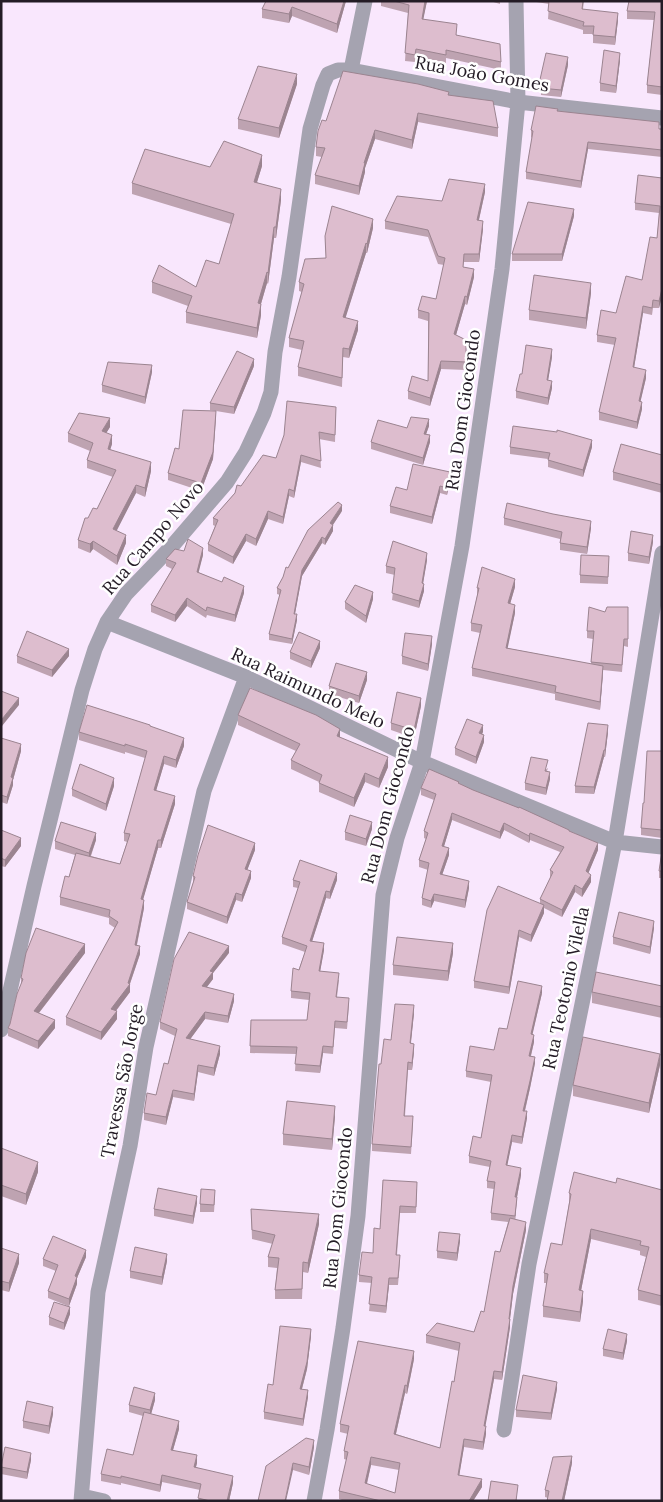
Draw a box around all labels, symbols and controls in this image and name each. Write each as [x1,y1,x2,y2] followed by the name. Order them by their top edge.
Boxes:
[413,50,551,97] street label: Rua João Gomes
[440,328,485,492] street label: Rua Dom Giocondo
[97,476,208,599] street label: Rua Campo Novo
[228,642,389,733] street label: Rua Raimundo Melo
[355,723,420,886] street label: Rua Dom Giocondo
[537,904,594,1071] street label: Rua Teotonio Vilella
[95,1002,148,1160] street label: Travessa São Jorge
[318,1126,357,1290] street label: Rua Dom Giocondo

